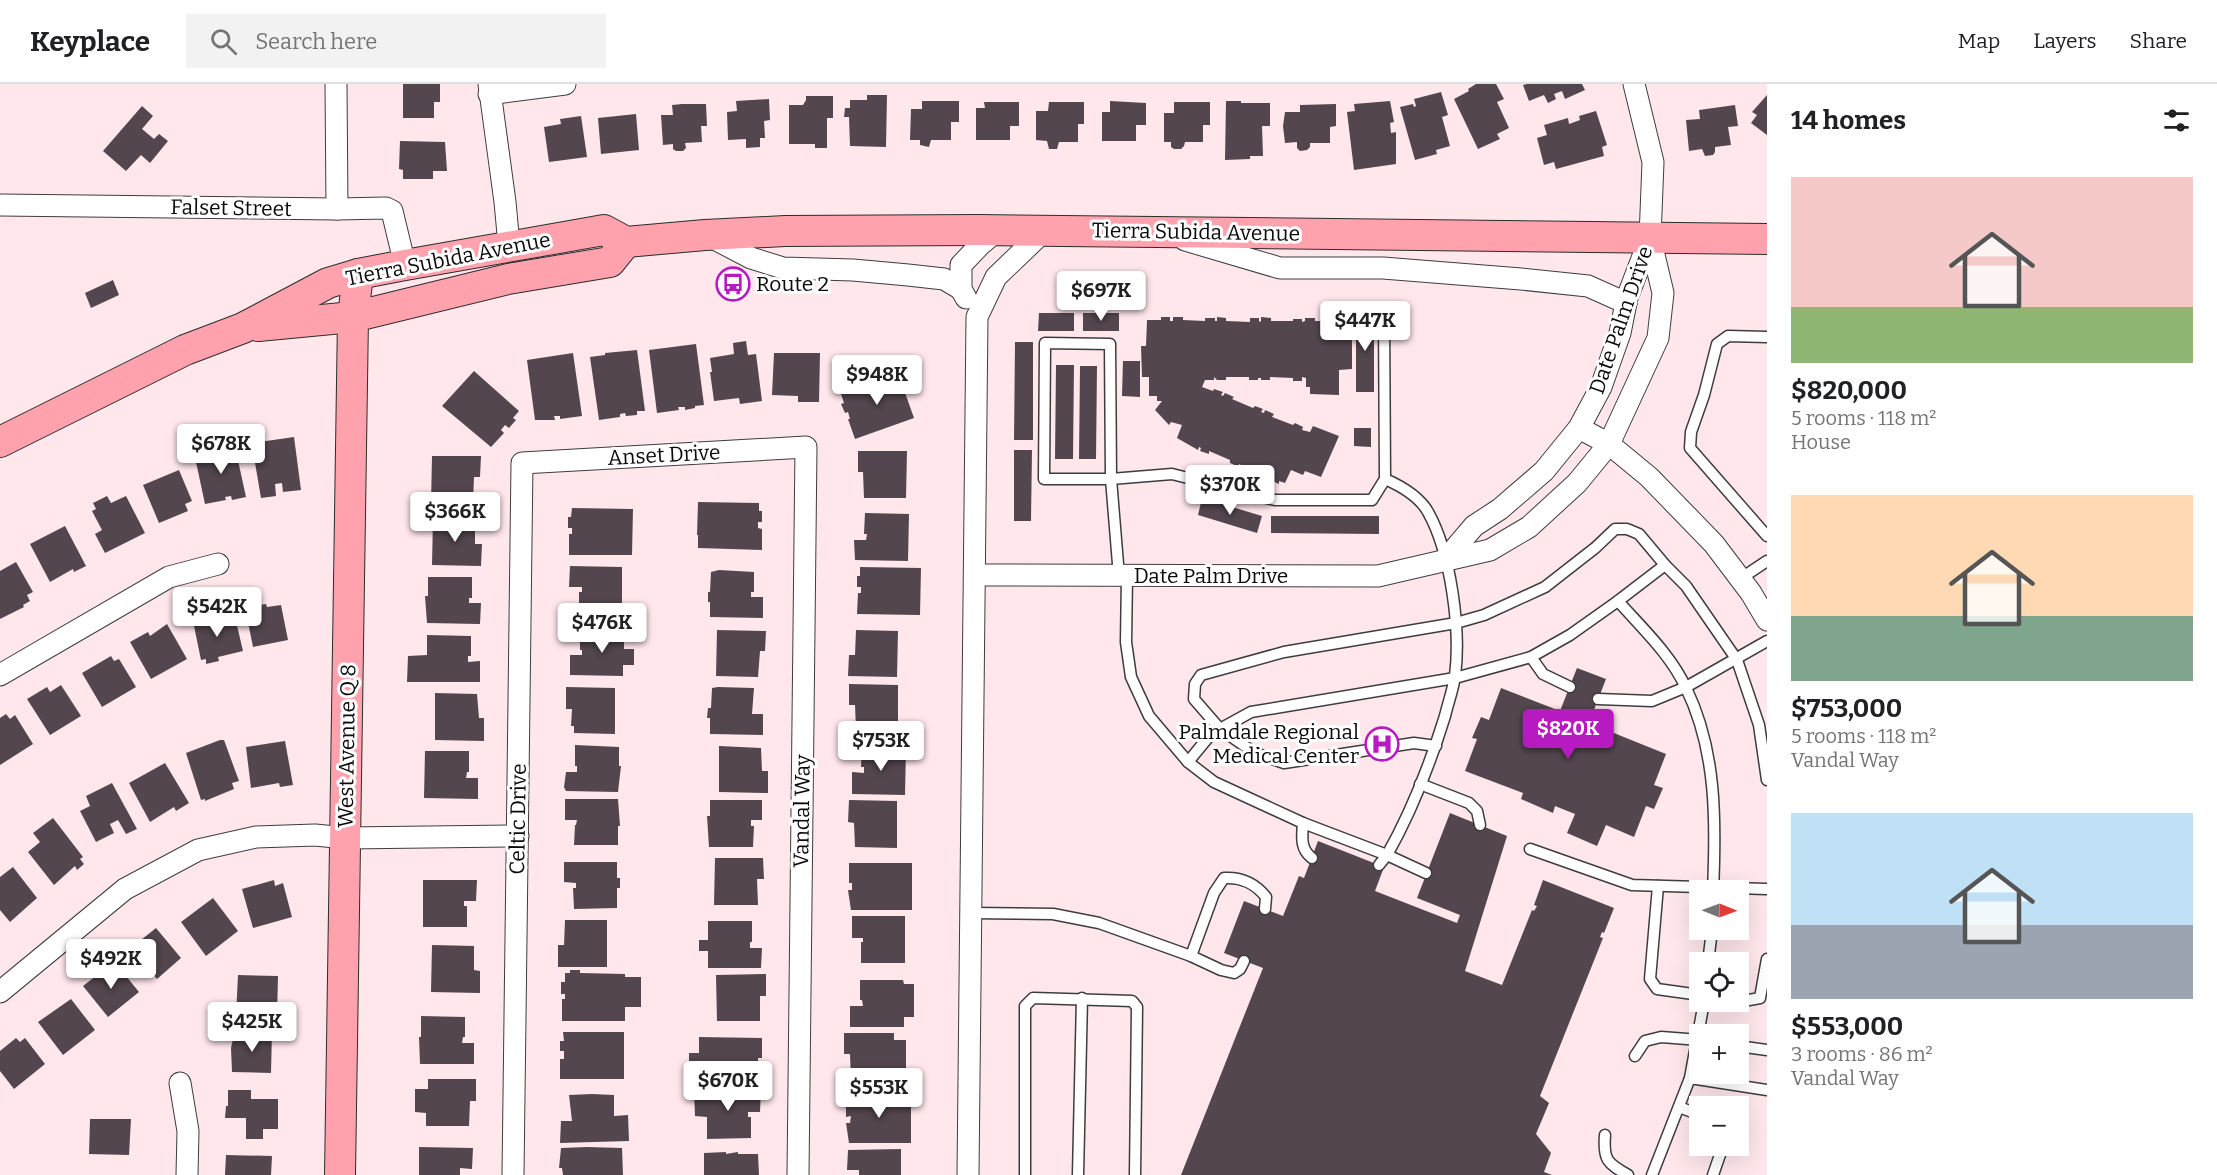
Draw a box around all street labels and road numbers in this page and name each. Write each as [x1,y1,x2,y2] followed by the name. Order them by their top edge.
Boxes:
[170,194,292,222] street label: Falset Street
[1092,217,1300,247] street label: Tierra Subida Avenue
[343,226,553,292] street label: Tierra Subida Avenue
[1584,243,1658,397] street label: Date Palm Drive
[607,439,721,471] street label: Anset Drive
[1134,563,1288,589] street label: Date Palm Drive
[333,664,361,828] street label: West Avenue Q 8
[788,753,816,868] street label: Vandal Way
[504,763,532,875] street label: Celtic Drive

